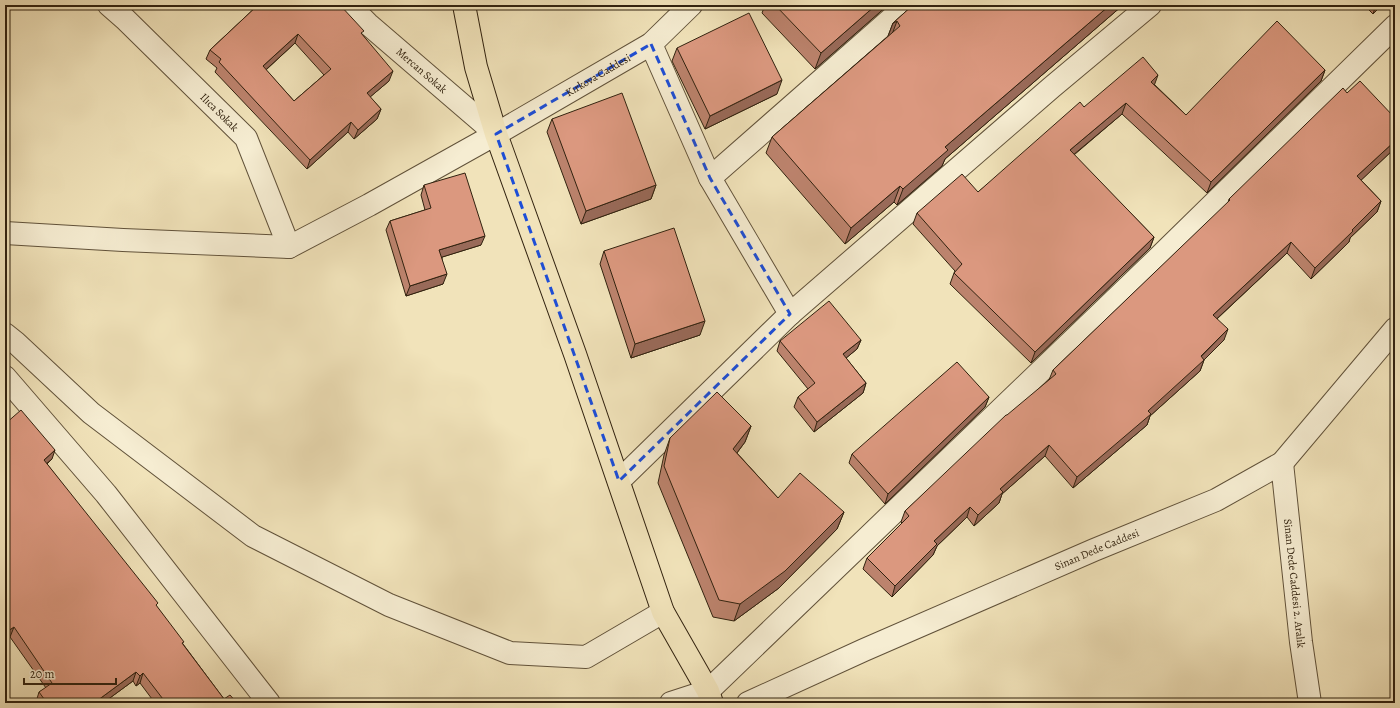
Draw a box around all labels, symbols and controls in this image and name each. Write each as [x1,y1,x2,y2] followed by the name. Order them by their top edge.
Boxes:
[393,45,451,97] street label: Mercan Sokak
[563,50,634,100] street label: Kırkova Caddesi
[197,90,242,135] street label: Ilıca Sokak
[1280,518,1309,650] street label: Sinan Dede Caddesi 2. Aralık
[1052,525,1141,574] street label: Sinan Dede Caddesi
[24,660,116,686] scale bar
[30,666,54,682] text: 20 m

